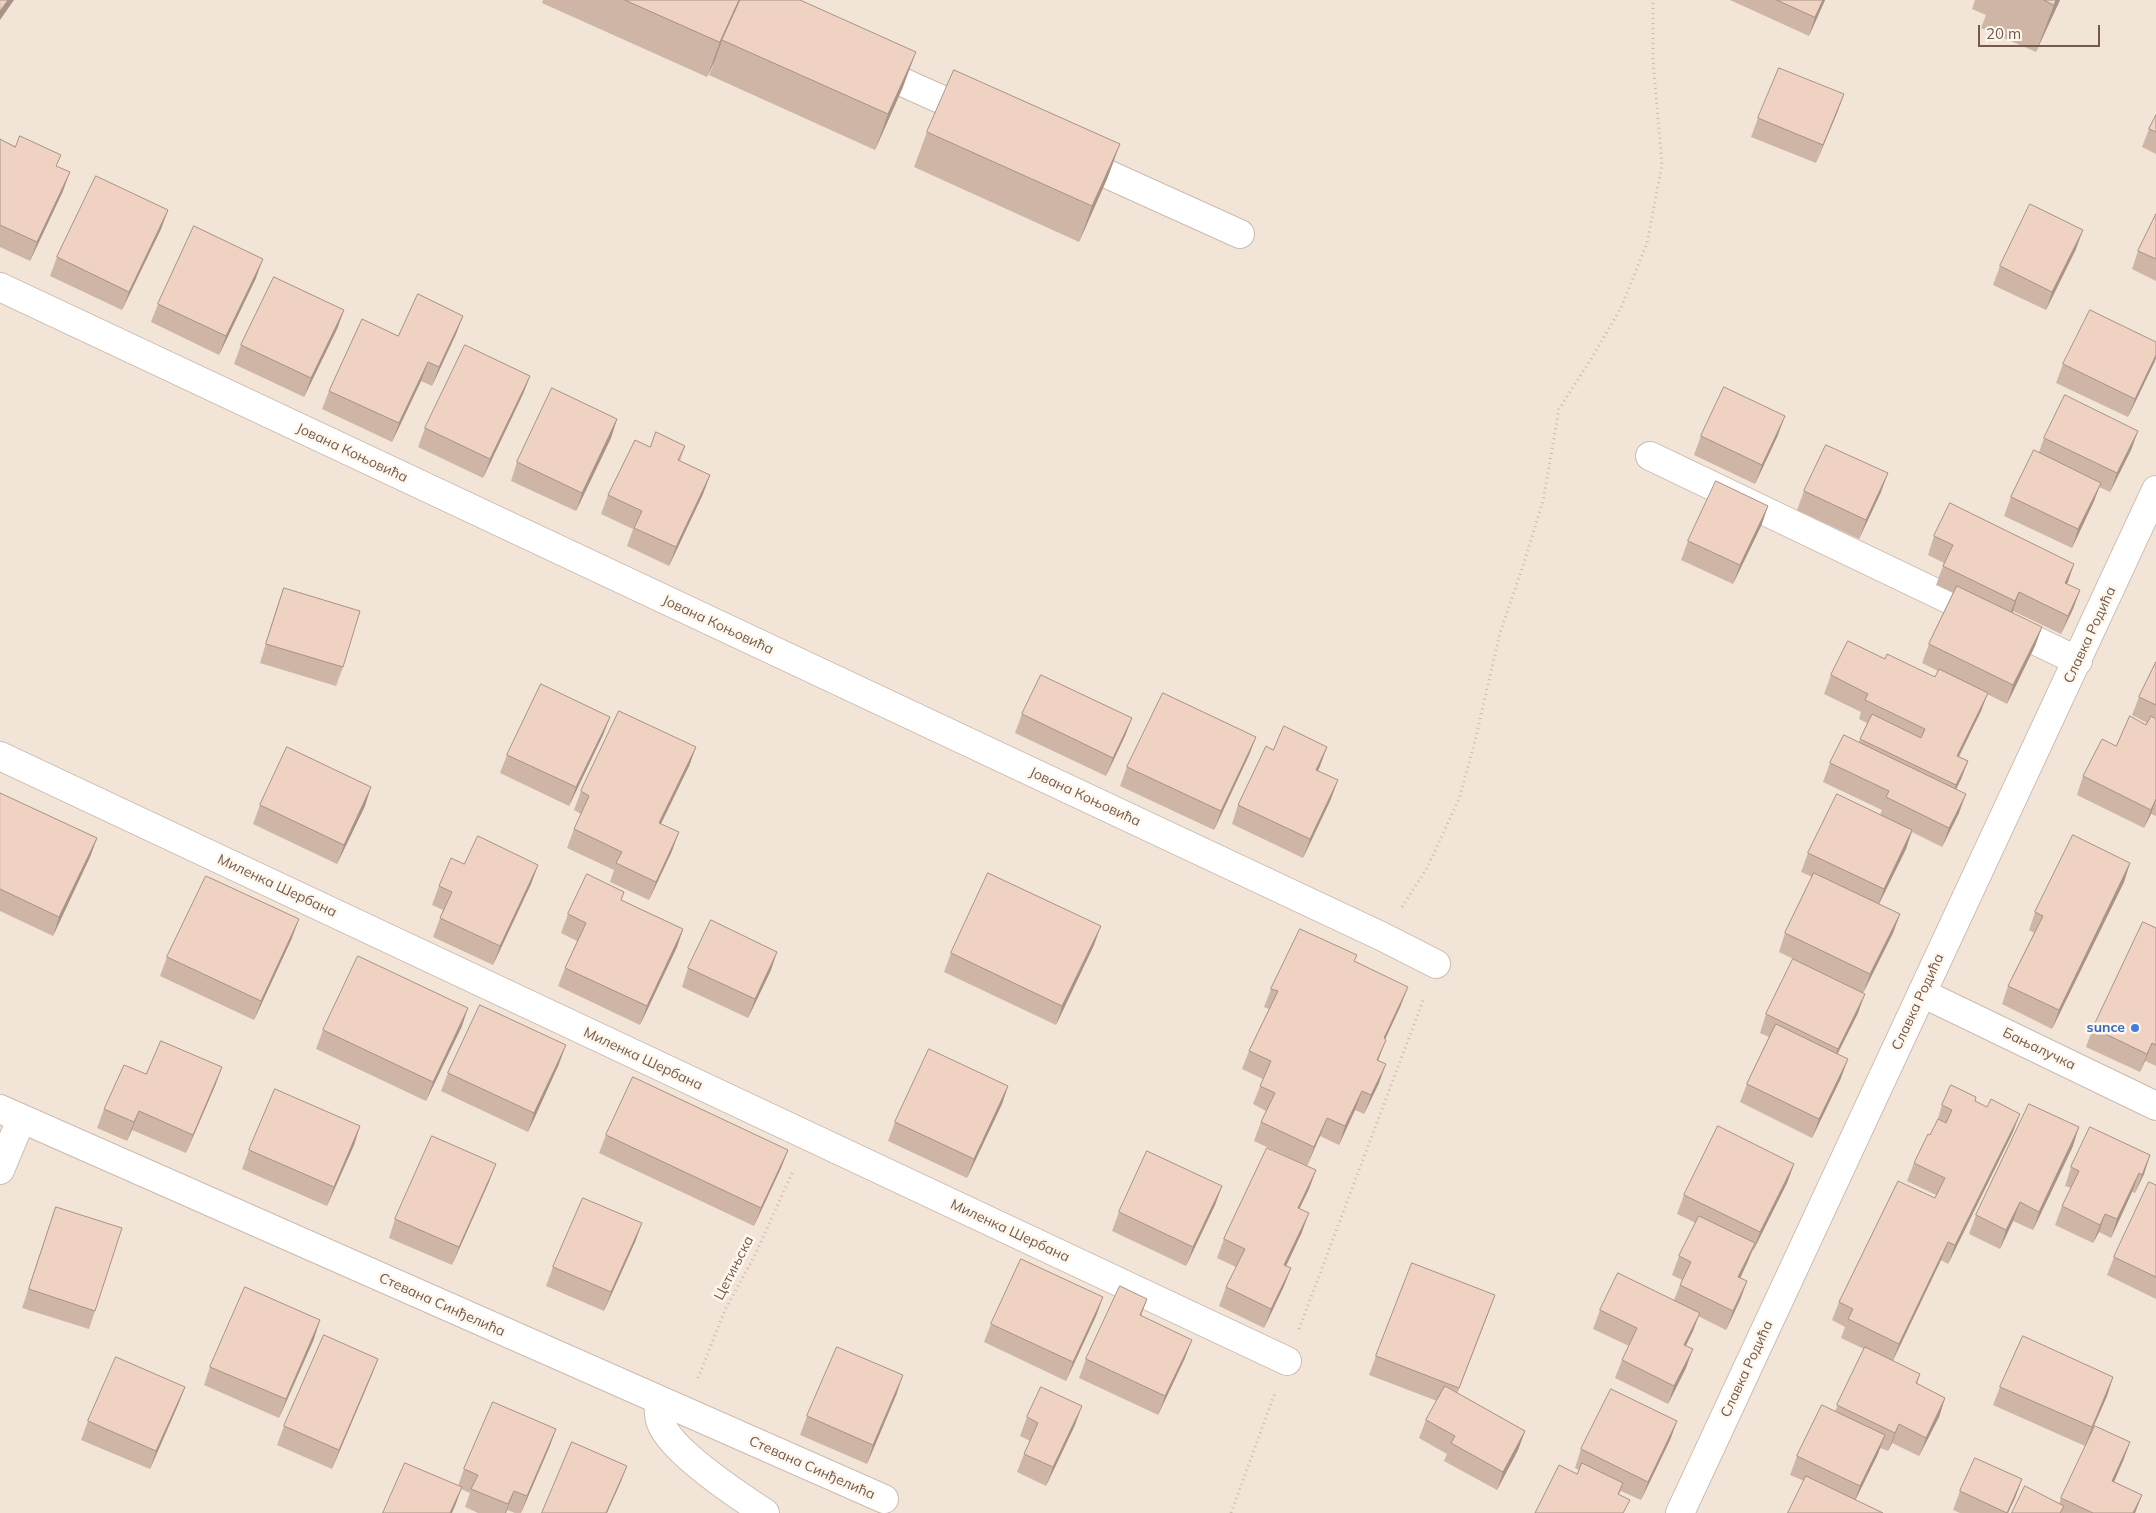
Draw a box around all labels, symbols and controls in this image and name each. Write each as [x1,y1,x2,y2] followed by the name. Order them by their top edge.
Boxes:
[1981,15,2104,47] scale bar
[1986,24,2021,43] text: 20 m
[294,420,410,486] street label: Јована Коњовића
[2060,584,2120,686] street label: Славка Родића
[660,592,776,658] street label: Јована Коњовића
[1027,764,1143,830] street label: Јована Коњовића
[215,851,339,921] street label: Миленка Шербана
[1888,951,1948,1053] street label: Славка Родића
[2087,1020,2125,1036] place label: sunce
[2129,1022,2141,1034] marker: sunce
[581,1024,705,1094] street label: Миленка Шербана
[2000,1024,2078,1074] street label: Бањалучка
[948,1196,1072,1266] street label: Миленка Шербана
[711,1233,757,1303] street label: Цетињска
[376,1270,508,1340] street label: Стевана Синђелића
[1717,1318,1777,1420] street label: Славка Родића
[746,1433,878,1503] street label: Стевана Синђелића

